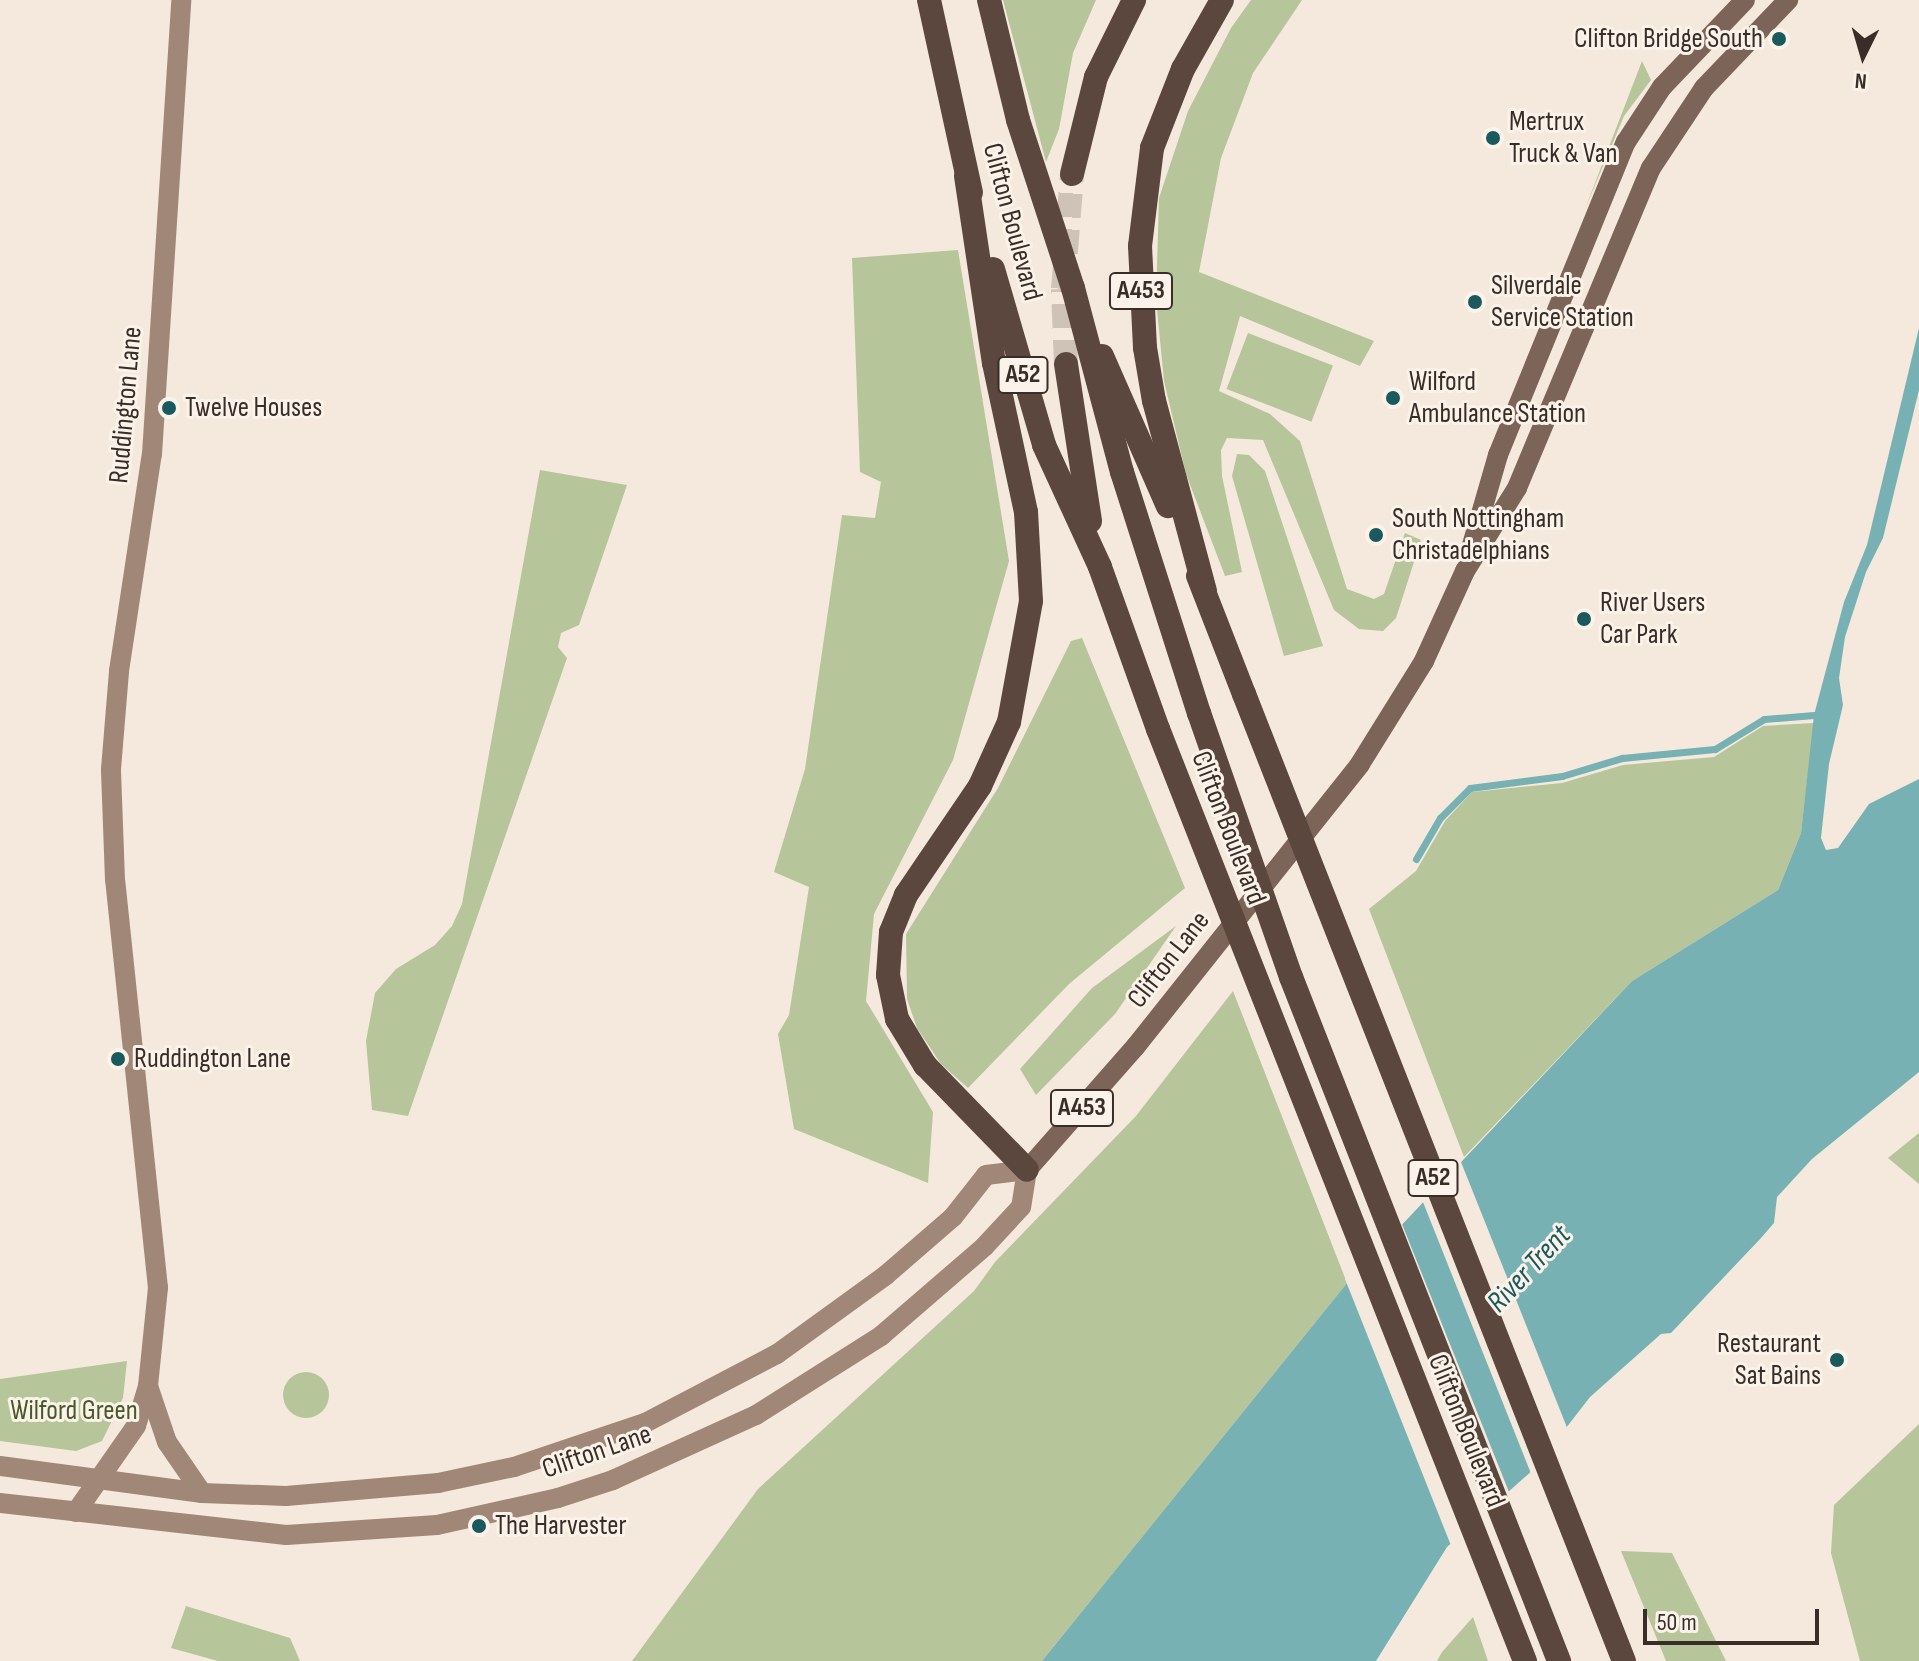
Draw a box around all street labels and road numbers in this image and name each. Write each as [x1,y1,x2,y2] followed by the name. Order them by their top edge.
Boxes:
[975,140,1049,304] street label: Clifton Boulevard
[1107,269,1175,313] road number: A453
[102,325,150,485] street label: Ruddington Lane
[997,353,1049,397] road number: A52
[1183,747,1273,909] street label: Clifton Boulevard
[1121,905,1217,1015] street label: Clifton Lane
[1048,1086,1116,1130] road number: A453
[1407,1156,1459,1200] road number: A52
[1420,1350,1512,1512] street label: Clifton Boulevard
[538,1418,656,1486] street label: Clifton Lane

